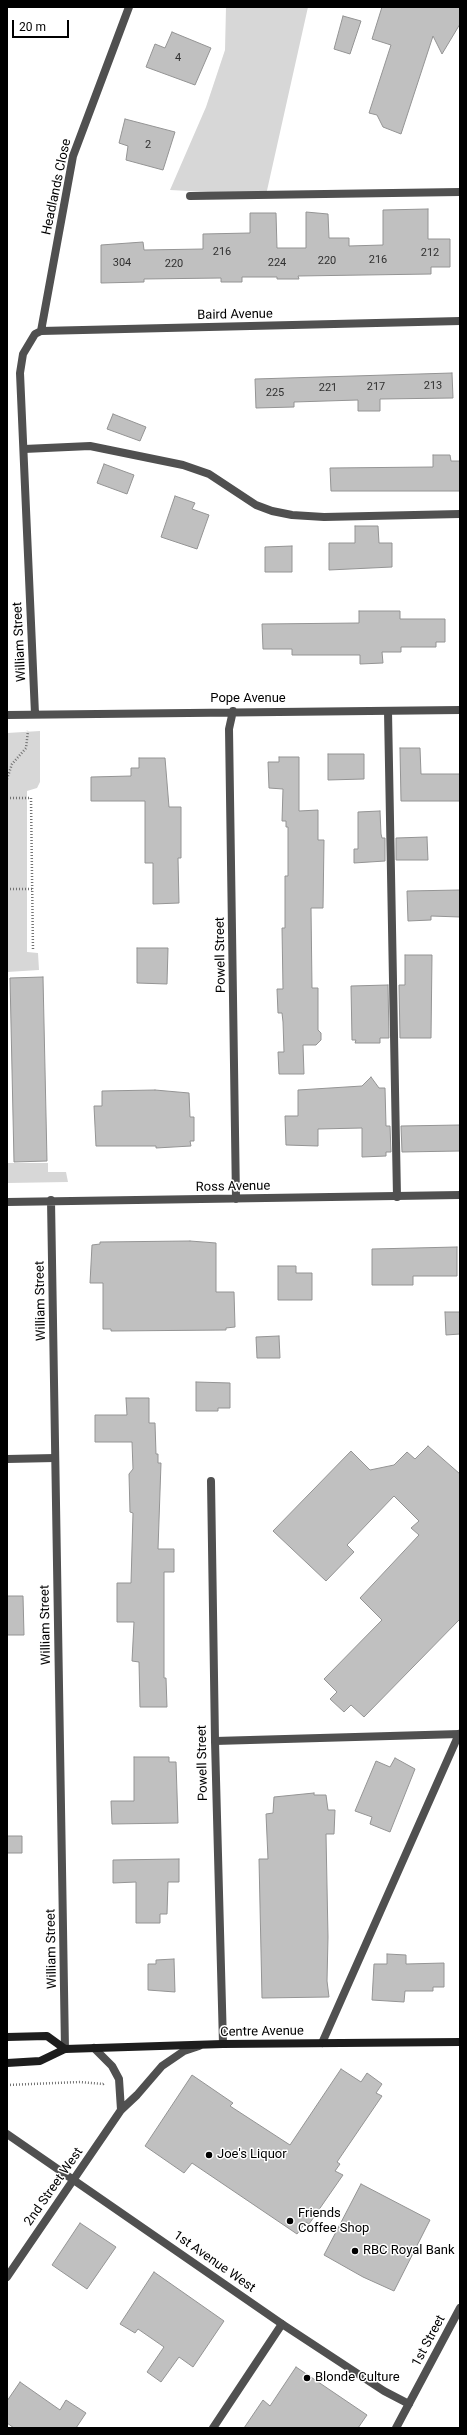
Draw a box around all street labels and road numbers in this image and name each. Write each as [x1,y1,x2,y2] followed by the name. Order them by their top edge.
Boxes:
[39,138,75,236] street label: Headlands Close
[197,307,273,323] street label: Baird Avenue
[10,602,30,682] street label: William Street
[210,691,286,707] street label: Pope Avenue
[213,917,229,993] street label: Powell Street
[196,1179,270,1195] street label: Ross Avenue
[33,1261,49,1341] street label: William Street
[38,1585,54,1665] street label: William Street
[195,1725,211,1801] street label: Powell Street
[44,1909,60,1989] street label: William Street
[220,2023,304,2041] street label: Centre Avenue
[21,2145,87,2229] street label: 2nd Street West
[170,2228,258,2296] street label: 1st Avenue West
[409,2313,449,2369] street label: 1st Street

